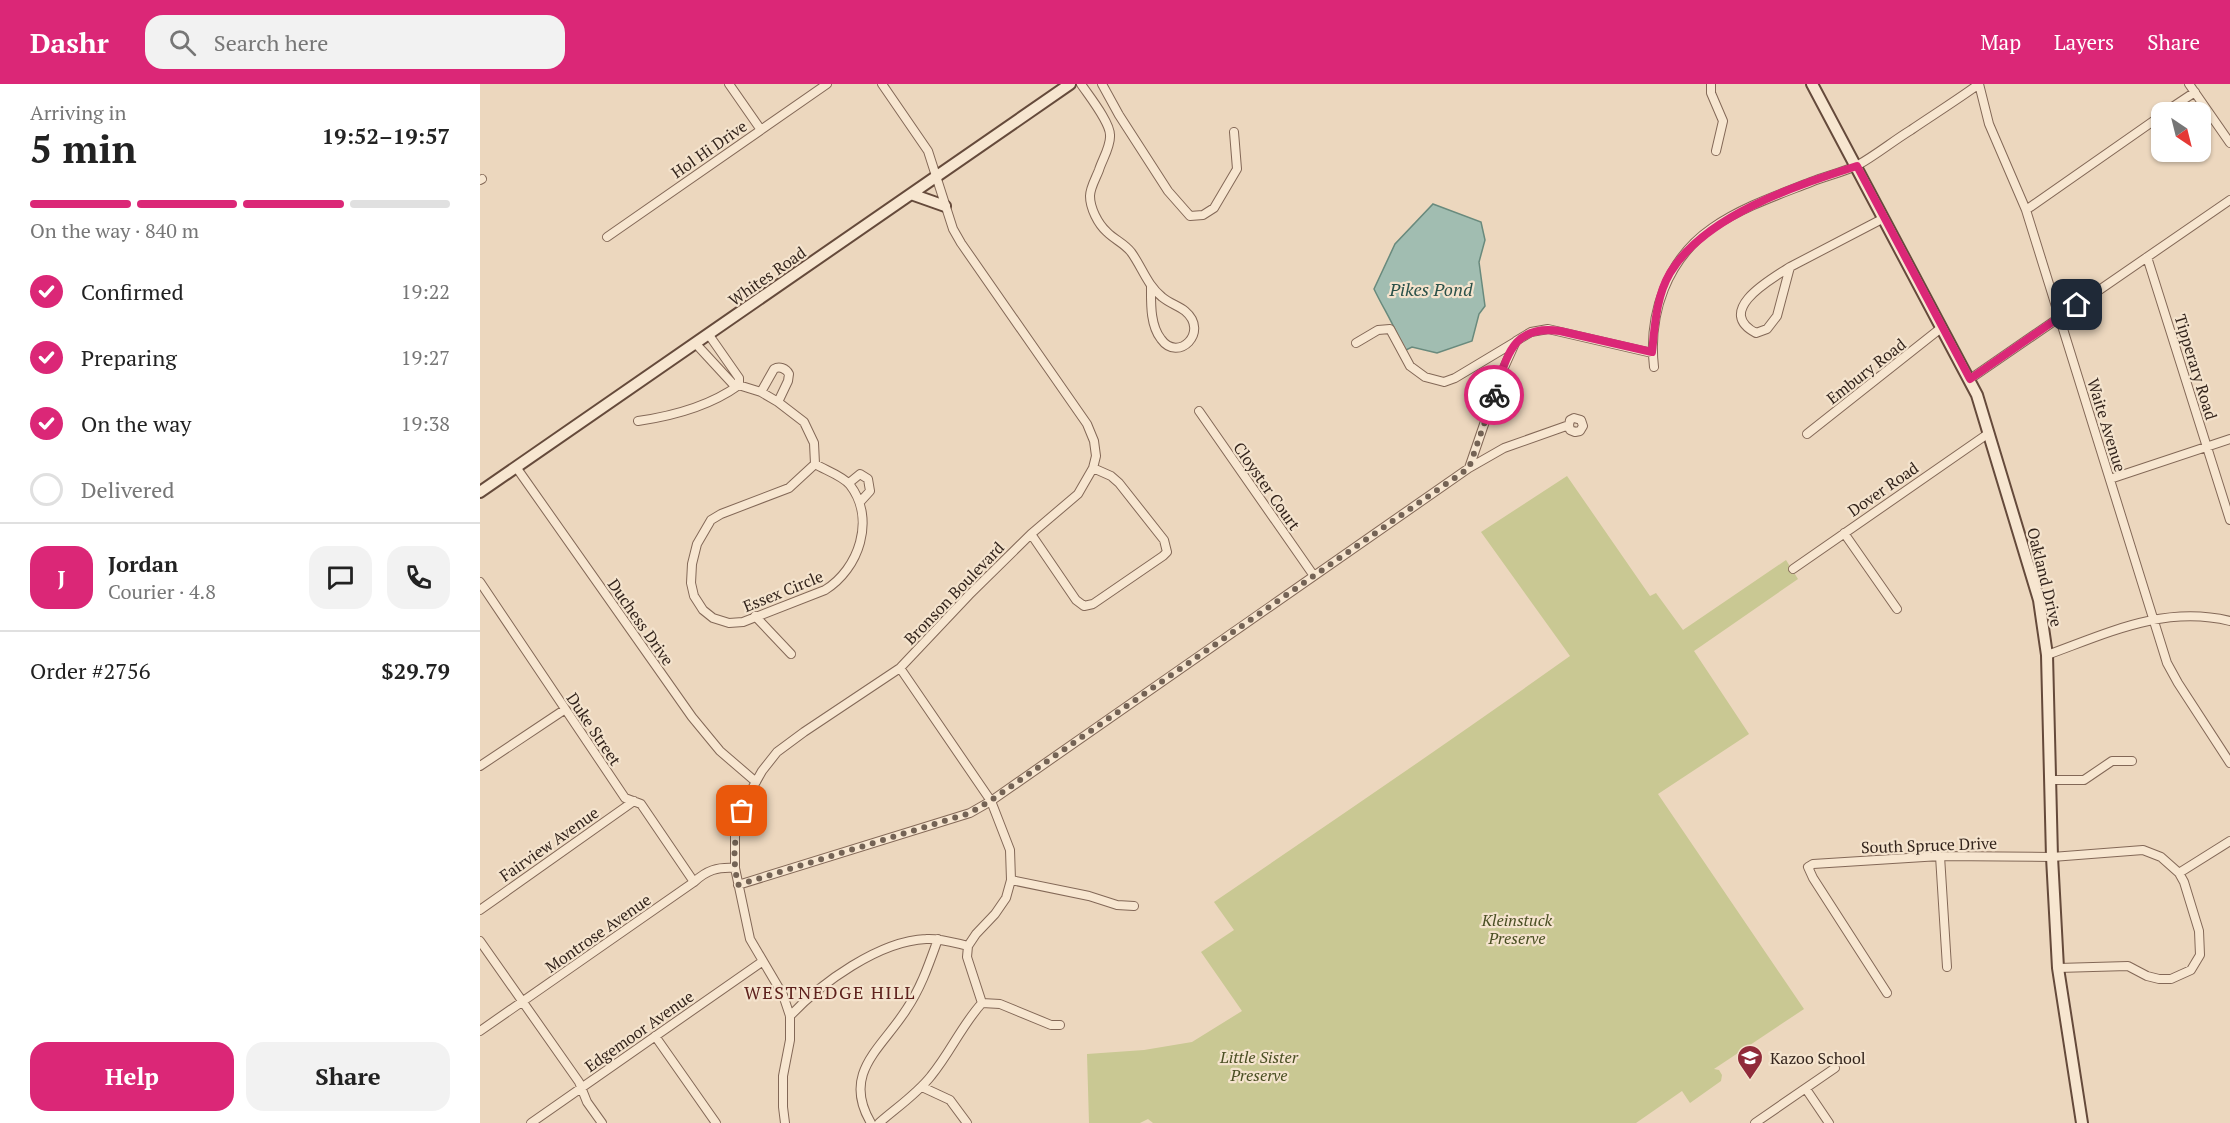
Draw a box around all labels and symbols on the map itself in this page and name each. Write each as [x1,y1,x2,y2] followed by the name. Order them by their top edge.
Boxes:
[2151,102,2211,162] north arrow
[667,115,751,183] street label: Hol Hi Drive
[724,241,810,311] street label: Whites Road
[1388,277,1473,301] water label: Pikes Pond
[2051,279,2102,330] pin
[2170,312,2223,423] street label: Tipperary Road
[1822,333,1910,409] street label: Embury Road
[1464,365,1524,425] courier
[2082,376,2132,474] street label: Waite Avenue
[1229,438,1306,534] street label: Cloyster Court
[1843,457,1923,521] street label: Dover Road
[2022,525,2068,629] street label: Oakland Drive
[899,537,1009,649] street label: Bronson Boulevard
[740,565,826,617] street label: Essex Circle
[603,574,679,670] street label: Duchess Drive
[562,688,626,770] street label: Duke Street
[716,785,767,836] pin
[495,802,603,886] street label: Fairview Avenue
[1861,832,1997,858] street label: South Spruce Drive
[541,888,655,978] street label: Montrose Avenue
[1481,909,1553,949] park label: Kleinstuck Preserve
[744,980,916,1004] district label: WESTNEDGE HILL
[580,985,698,1077] street label: Edgemoor Avenue
[1735,1043,1765,1081] school or university icon: Kazoo School
[1219,1046,1299,1086] park label: Little Sister Preserve
[1770,1047,1866,1069] place label: Kazoo School

